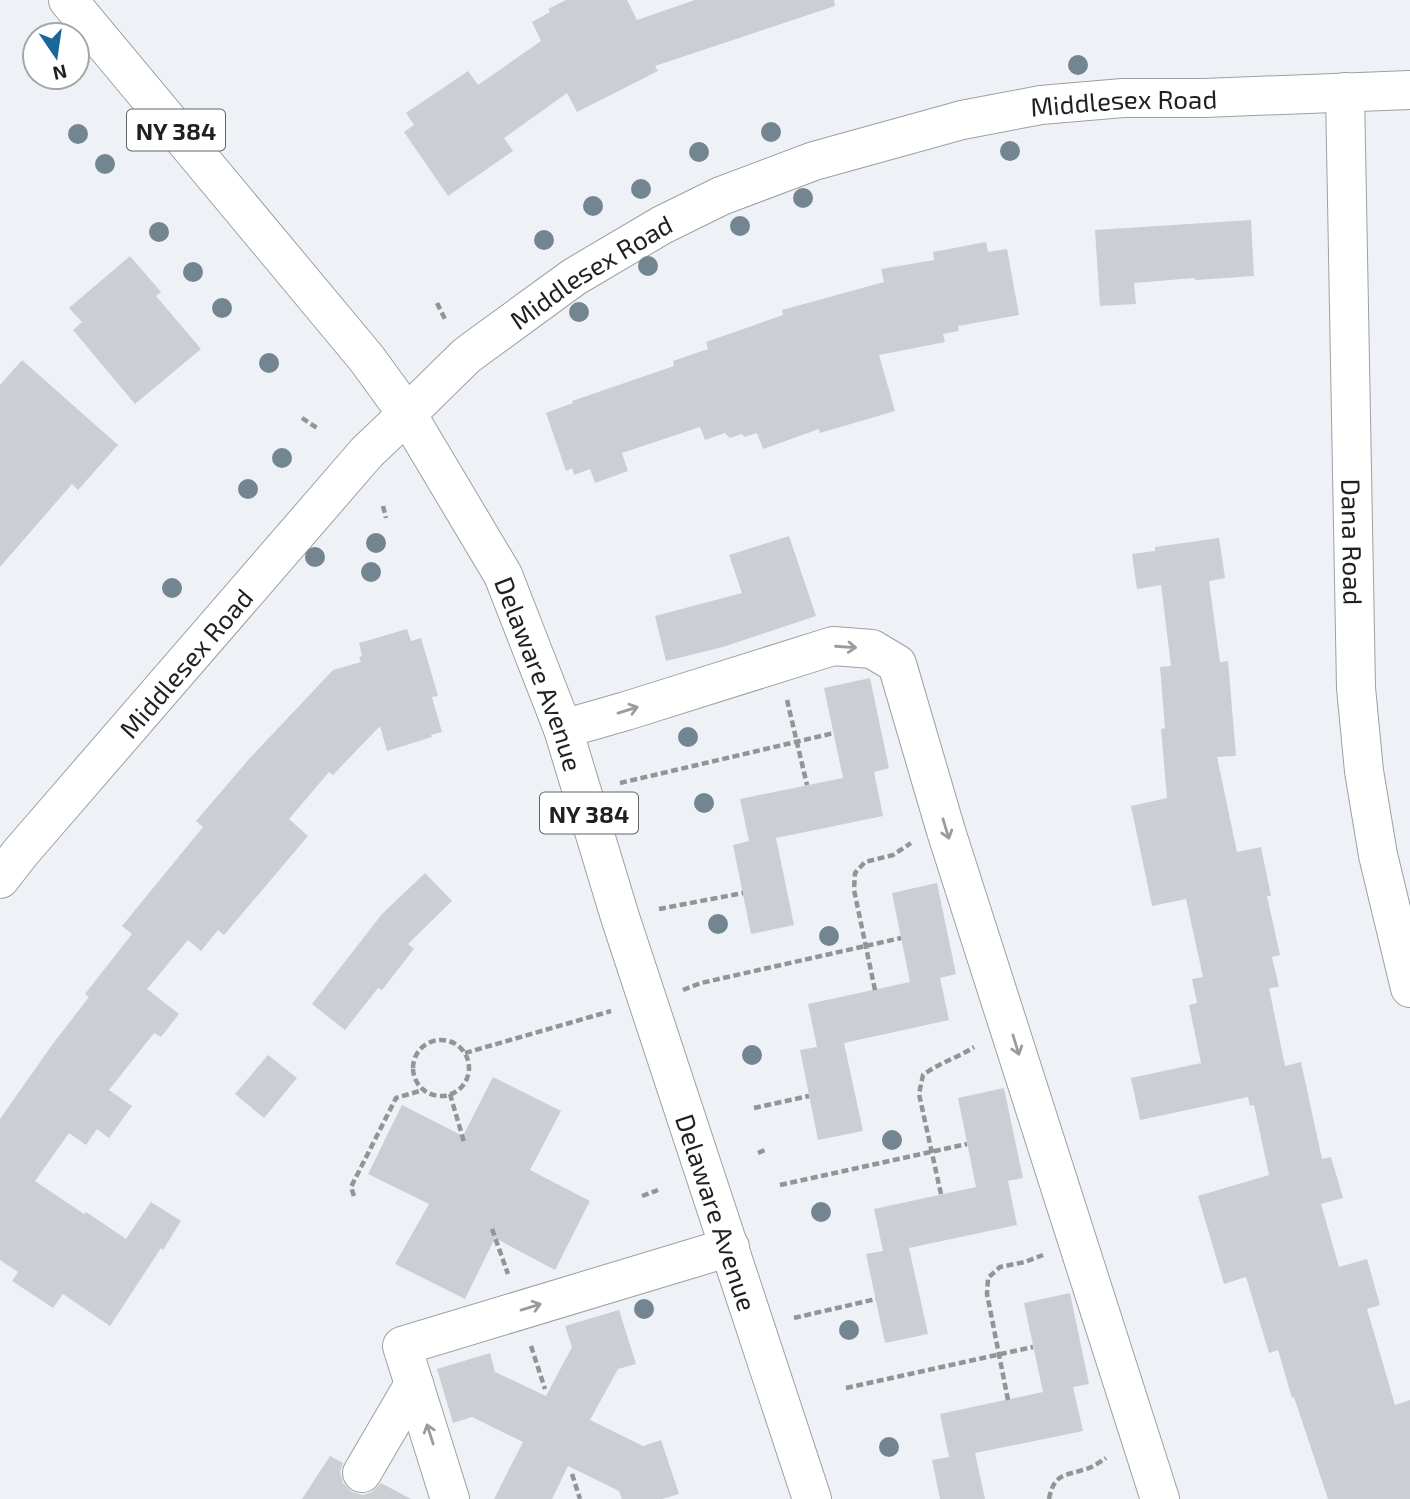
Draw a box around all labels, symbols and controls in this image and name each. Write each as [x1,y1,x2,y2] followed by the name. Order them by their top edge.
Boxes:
[21,21,91,91] north arrow
[51,60,69,86] text: N
[1029,82,1218,121] street label: Middlesex Road
[127,110,225,150] road number: NY 384
[503,207,677,335] street label: Middlesex Road
[1337,478,1370,606] street label: Dana Road
[490,572,590,774] street label: Delaware Avenue
[112,581,258,743] street label: Middlesex Road
[834,641,857,654] one-way arrow
[617,703,639,716] one-way arrow
[540,792,638,834] road number: NY 384
[940,818,953,840] one-way arrow
[1010,1034,1023,1056] one-way arrow
[670,1110,764,1314] street label: Delaware Avenue
[520,1300,542,1312] one-way arrow
[422,1423,435,1445] one-way arrow

